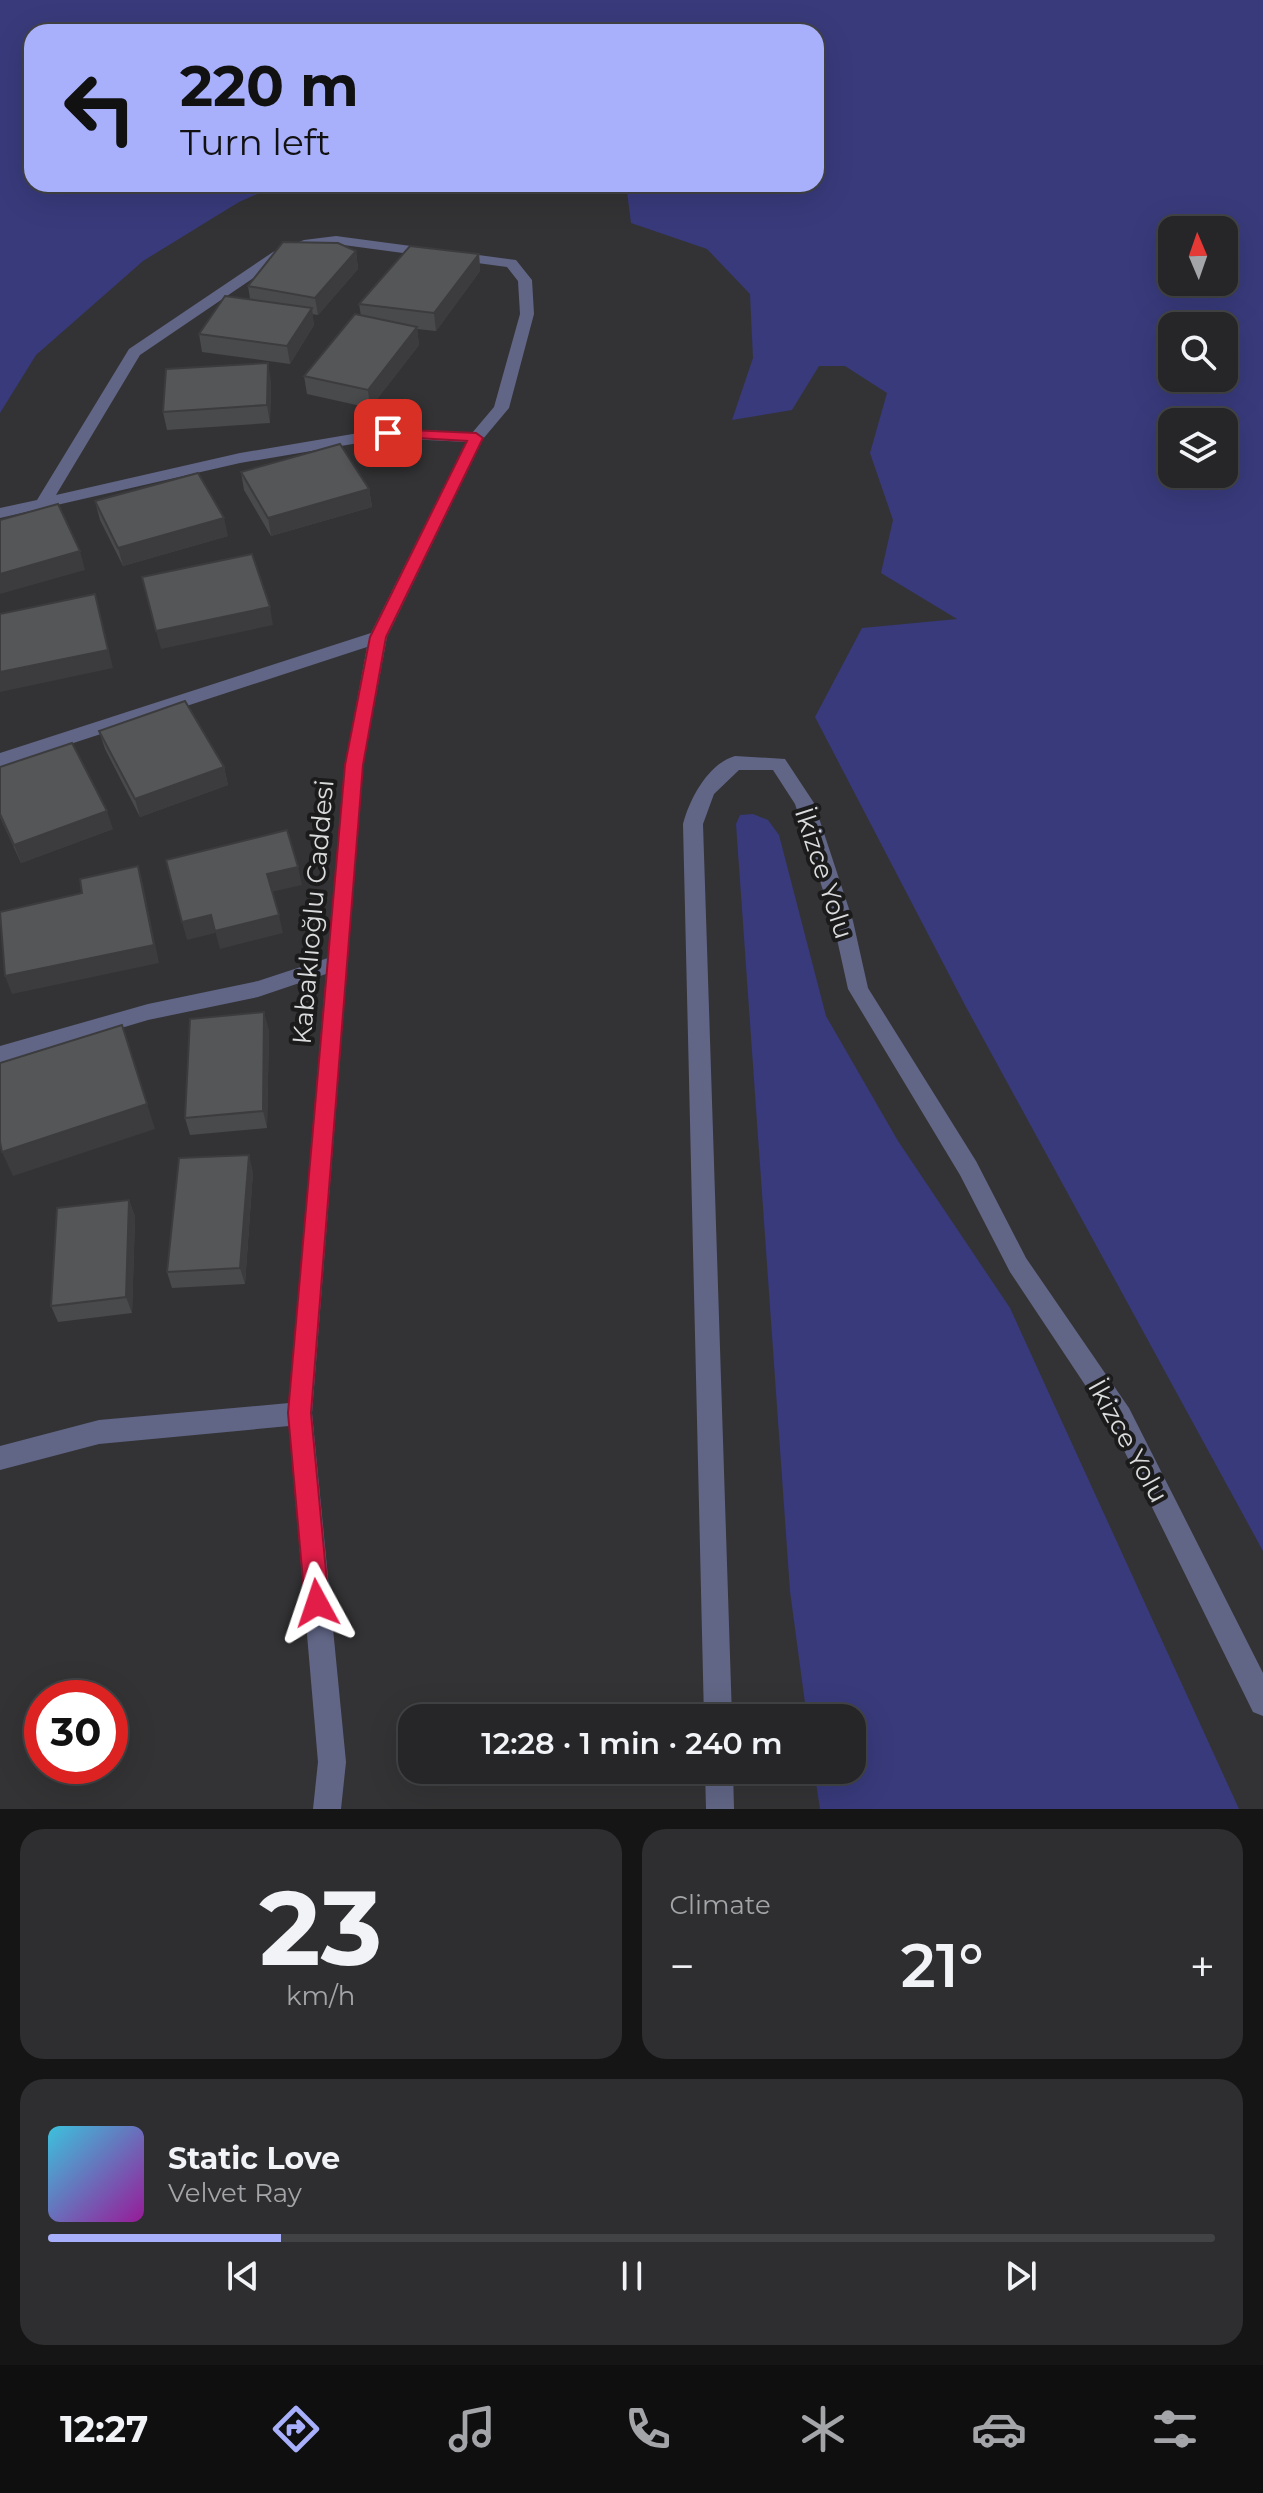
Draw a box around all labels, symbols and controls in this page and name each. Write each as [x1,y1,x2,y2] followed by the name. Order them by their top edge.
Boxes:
[180,52,359,120] text: 220 m
[48,56,152,160] icon: left
[180,120,331,164] text: Turn left
[1158,216,1238,296] north arrow
[1158,216,1238,488] map controls
[1158,312,1238,392] button: search
[354,399,422,467] pin
[1158,408,1238,488] button: layers
[366,411,410,455] icon: arrive
[285,778,341,1046] street label: Kabaklıoğlu Caddesi
[788,803,860,943] street label: İkizce Yolu
[1081,1374,1175,1508] street label: İkizce Yolu
[275,1561,359,1645] position arrow
[24,1680,128,1784] speed limit sign: 30
[481,1725,783,1762] text: 12:28 · 1 min · 240 m
[259,1864,382,1991] text: 23
[670,1889,771,1921] text: Climate
[901,1929,984,2002] text: 21°
[670,1939,695,1993] text: −
[1190,1939,1215,1993] text: +
[286,1980,355,2012] text: km/h
[168,2140,340,2177] text: Static Love
[168,2177,302,2209] text: Velvet Ray
[221,2254,265,2298] icon: previous
[610,2254,654,2298] icon: pause
[999,2254,1043,2298] icon: next
[268,2401,324,2457] icon: directions
[444,2401,500,2457] icon: music
[620,2401,676,2457] icon: phone
[795,2401,851,2457] icon: climate
[971,2401,1027,2457] icon: car
[1147,2401,1203,2457] icon: filters
[60,2407,148,2451] text: 12:27

